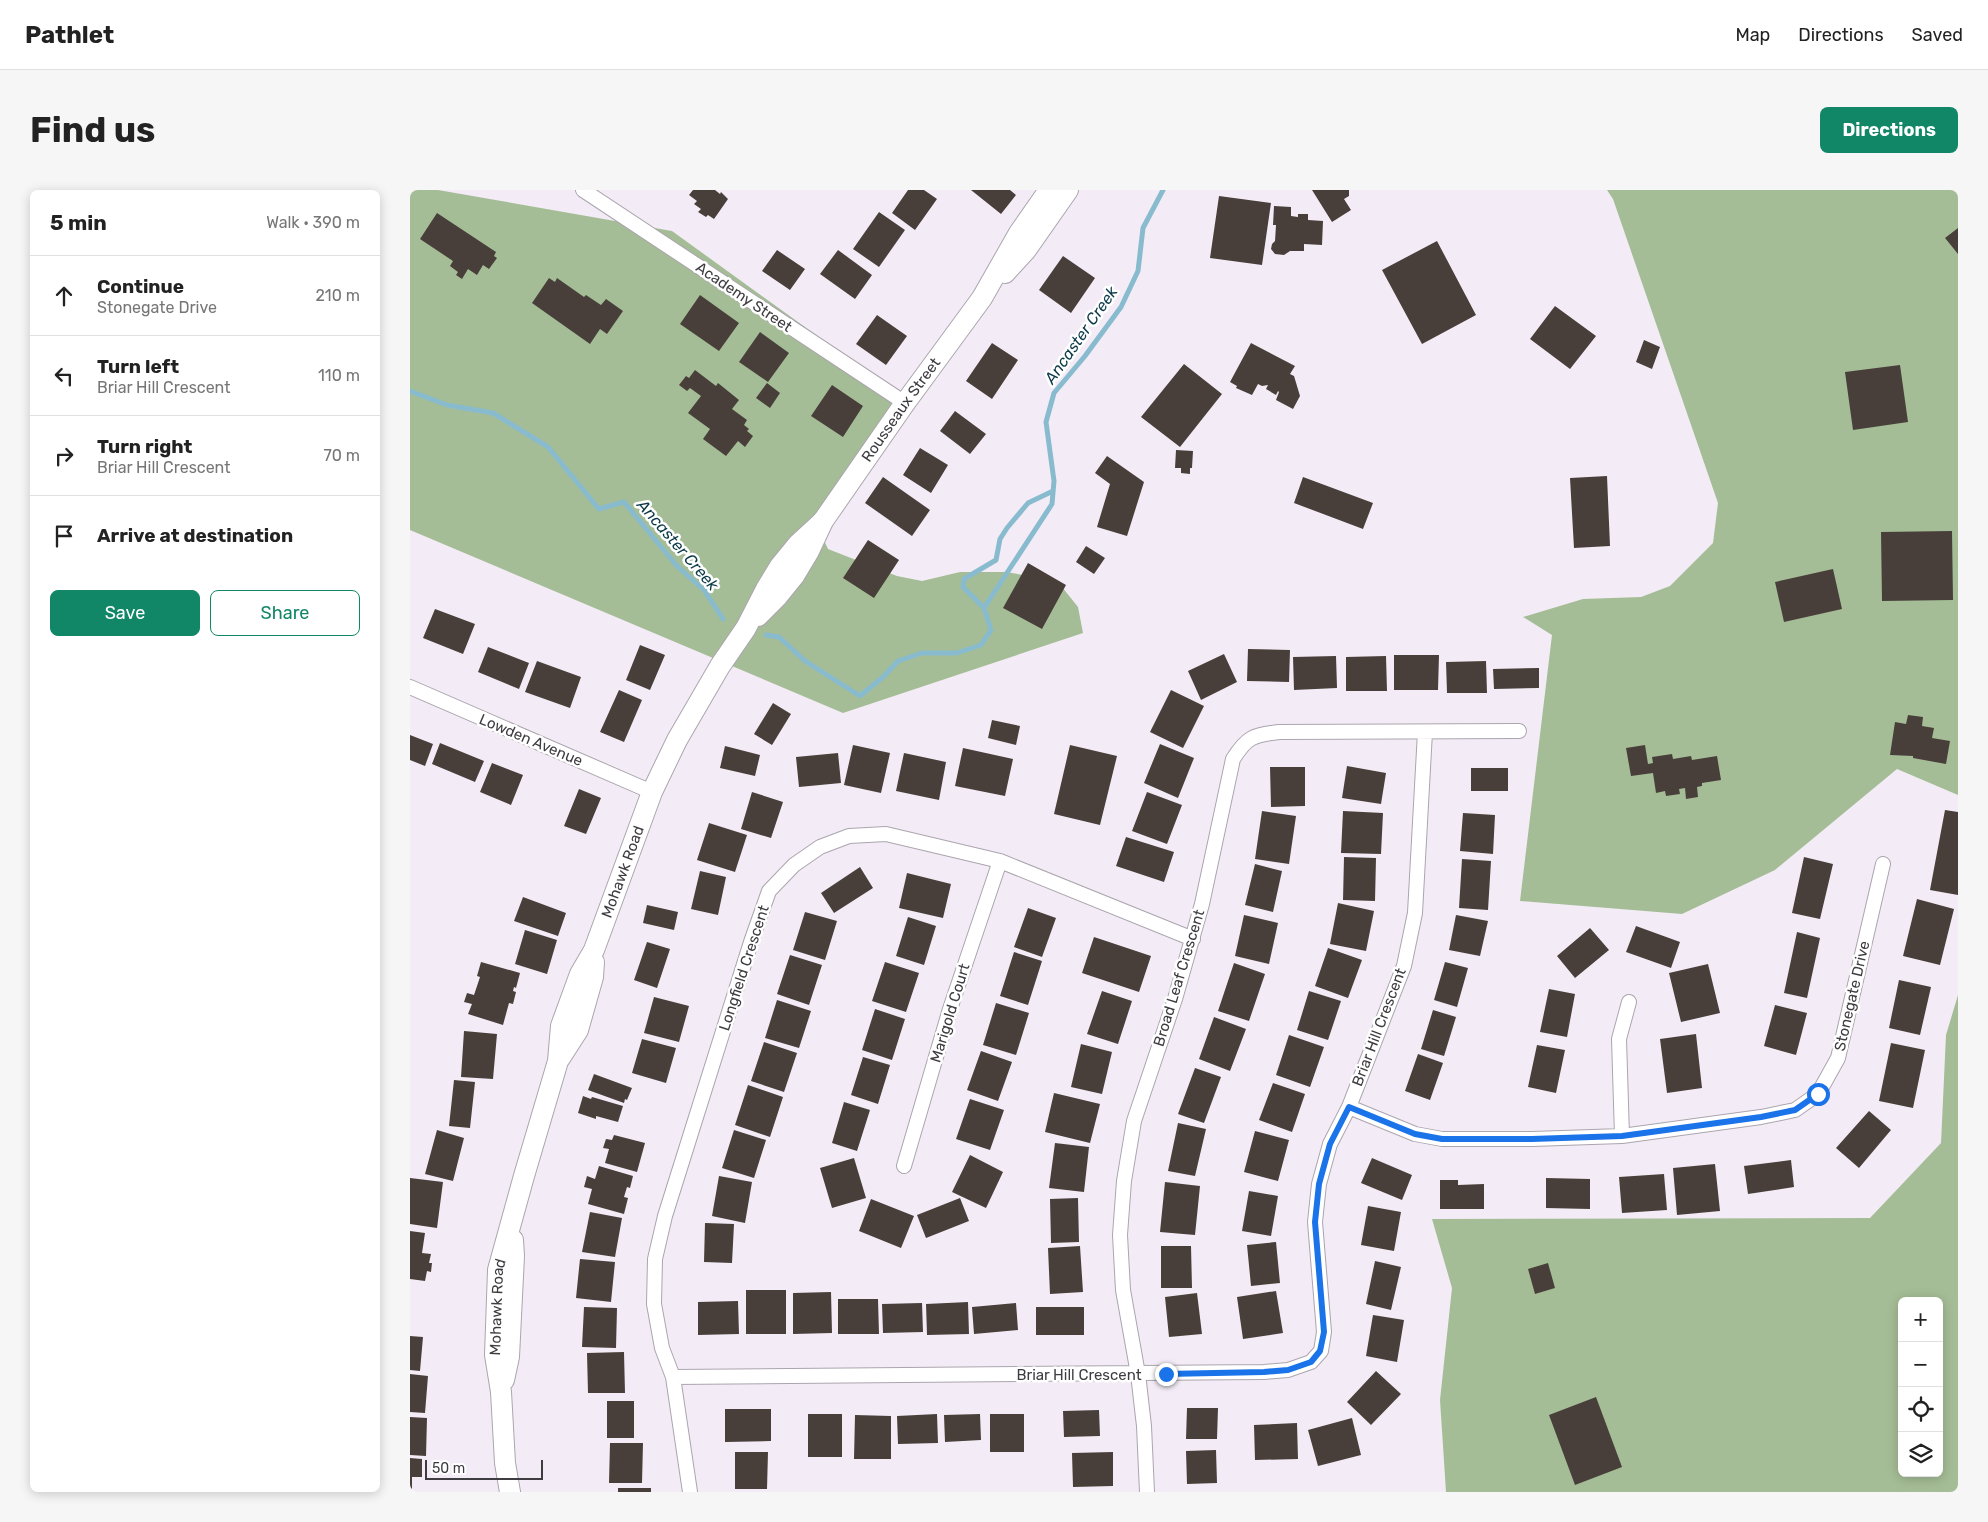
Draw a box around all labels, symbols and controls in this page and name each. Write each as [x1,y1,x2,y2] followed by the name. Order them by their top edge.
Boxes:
[25,21,114,49] text: Pathlet
[1735,24,1770,46] text: Map
[1798,24,1884,46] text: Directions
[1912,24,1963,46] text: Saved
[1820,107,1958,153] button: Directions
[30,109,155,151] text: Find us
[50,210,107,235] text: 5 min
[266,213,360,232] text: Walk · 390 m
[693,258,796,336] street label: Academy Street
[97,275,184,298] text: Continue
[50,282,78,310] icon: ahead
[1040,282,1122,388] water label: Ancaster Creek
[315,286,360,305] text: 210 m
[97,298,217,317] text: Stonegate Drive
[858,354,944,465] street label: Rousseaux Street
[97,355,179,378] text: Turn left
[50,362,78,390] icon: left
[318,366,360,385] text: 110 m
[97,378,230,397] text: Briar Hill Crescent
[97,435,192,458] text: Turn right
[50,442,78,470] icon: right
[323,446,360,465] text: 70 m
[97,458,230,477] text: Briar Hill Crescent
[633,495,723,595] water label: Ancaster Creek
[50,522,78,550] icon: arrive
[97,524,293,547] text: Arrive at destination
[50,590,200,636] button: Save
[210,590,360,636] button: Share
[477,710,585,770] street label: Lowden Avenue
[598,823,648,920] street label: Mohawk Road
[715,903,773,1033] street label: Longfield Crescent
[1150,907,1208,1049] street label: Broad Leaf Crescent
[1831,939,1873,1053] street label: Stonegate Drive
[926,961,974,1065] street label: Marigold Court
[1348,965,1410,1089] street label: Briar Hill Crescent
[1807,1083,1830,1106] route start
[486,1257,510,1356] street label: Mohawk Road
[1898,1297,1943,1477] map controls
[1898,1297,1943,1342] button: +
[1898,1342,1943,1387] button: −
[1155,1363,1178,1386] route end
[1016,1366,1142,1384] street label: Briar Hill Crescent
[1898,1387,1943,1432] button: locate
[1898,1432,1943,1477] button: layers
[425,1457,542,1480] scale bar
[432,1460,465,1477] text: 50 m

